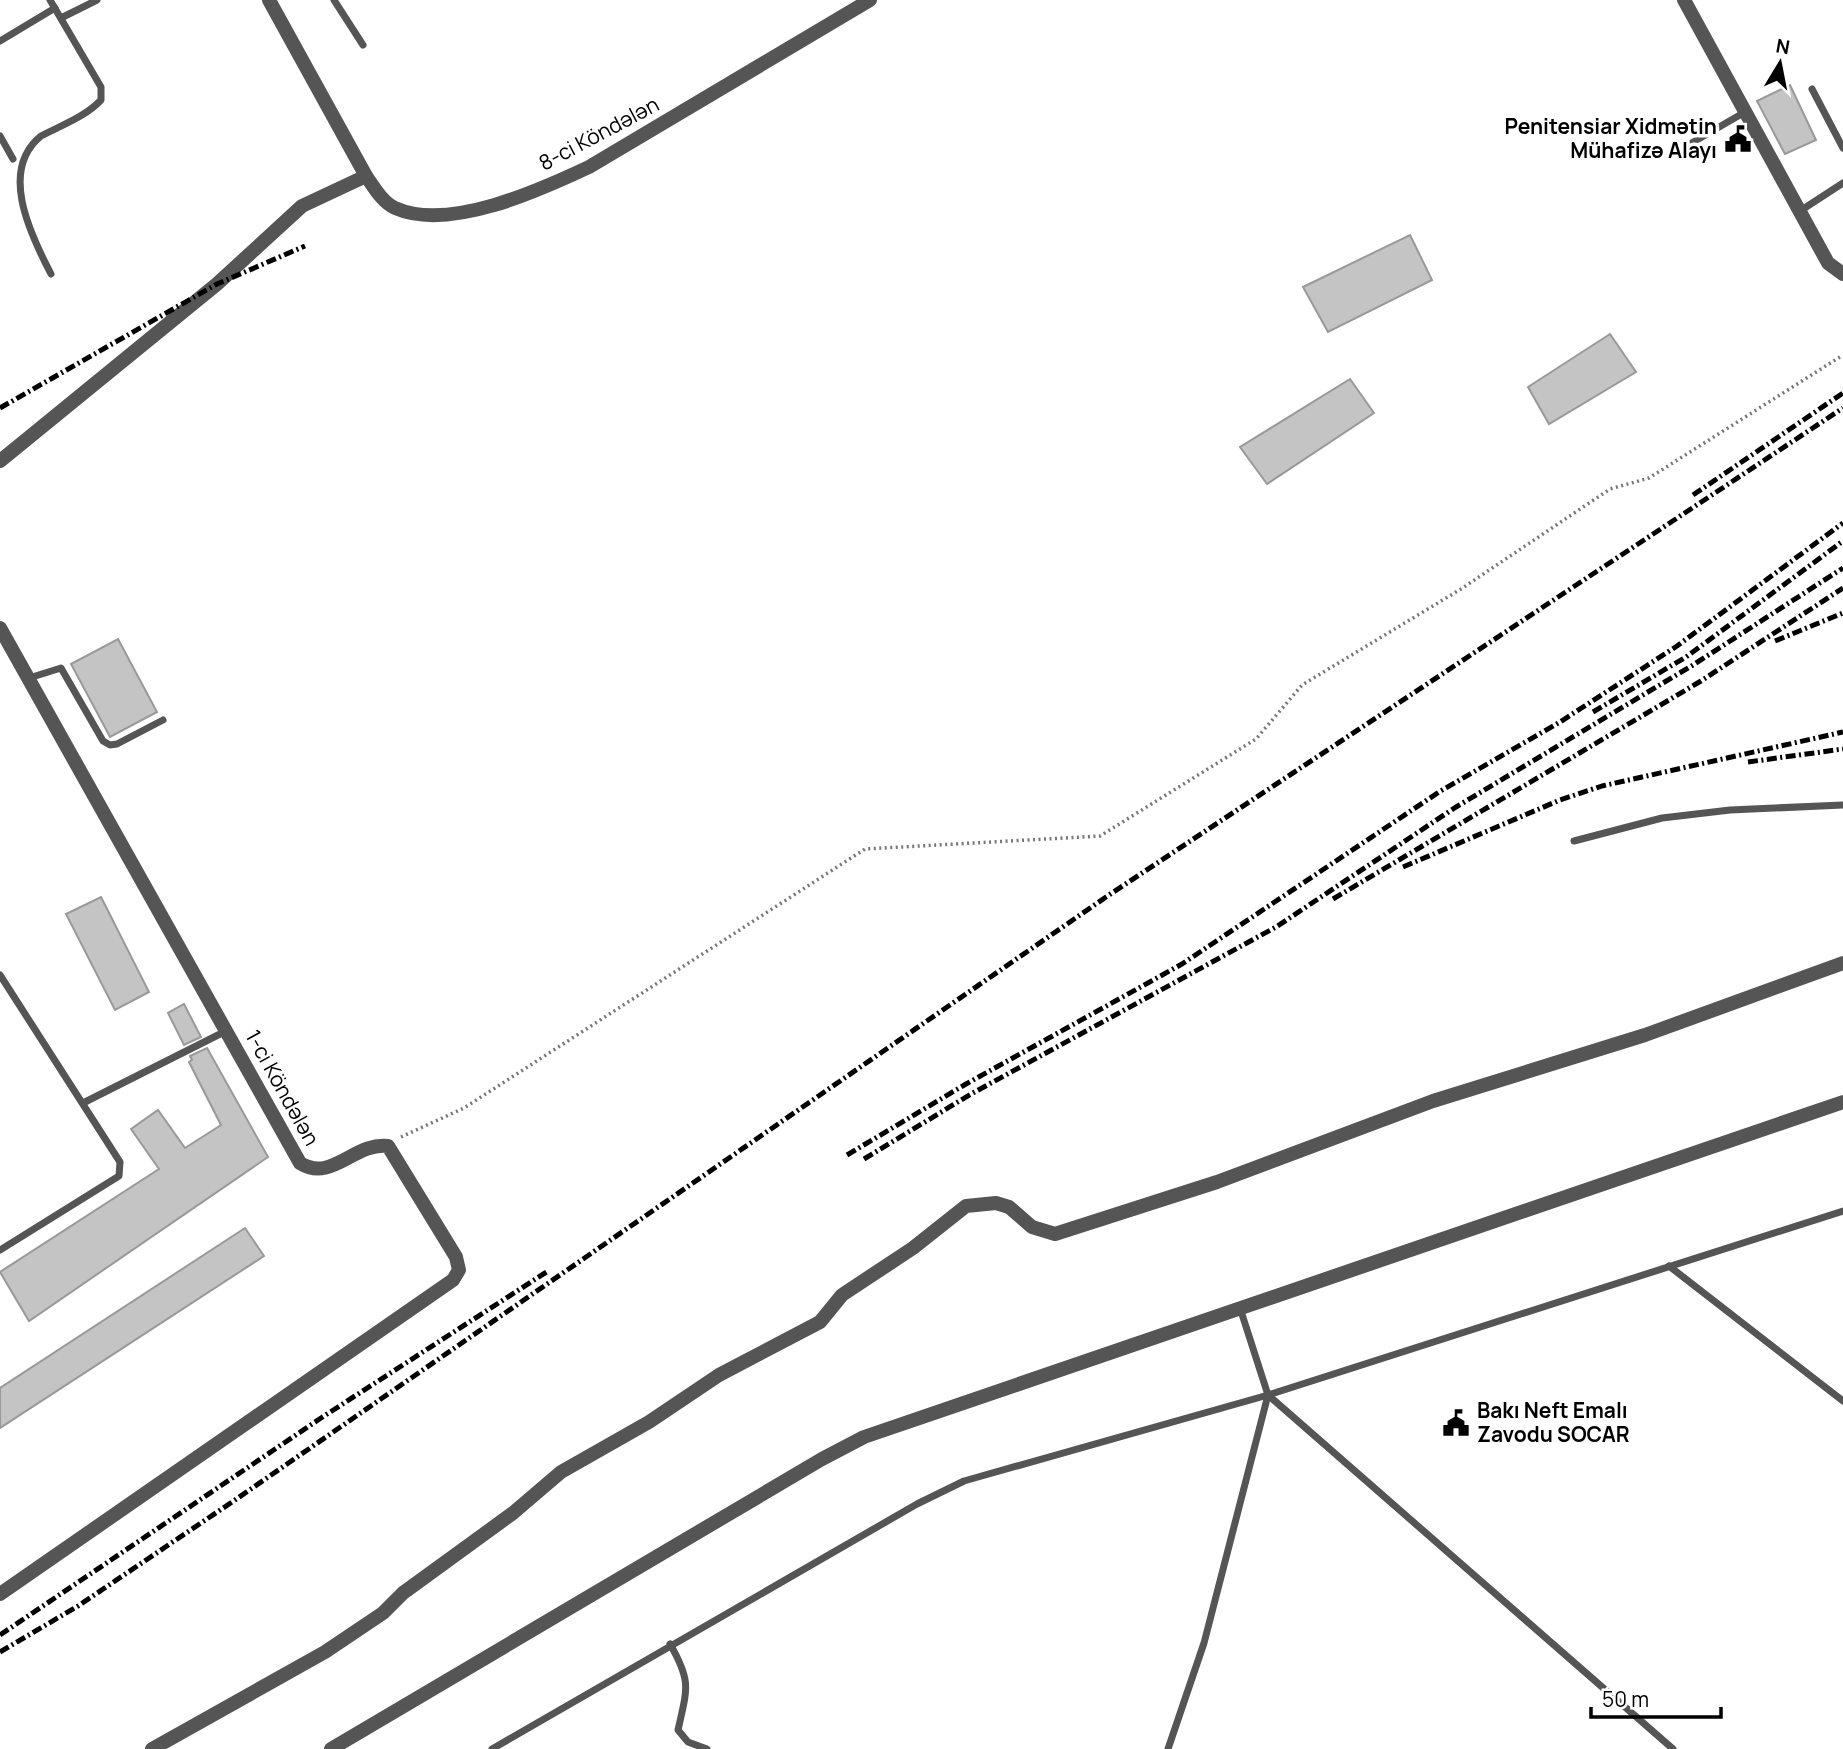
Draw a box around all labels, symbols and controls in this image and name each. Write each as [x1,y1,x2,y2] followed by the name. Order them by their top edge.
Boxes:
[1745,28,1815,98] north arrow
[1774,32,1792,60] text: N
[534,90,663,177] street label: 8-ci Köndələn
[1504,112,1717,164] place label: Penitensiar Xidmətin Mühafizə Alayı
[1723,124,1753,154] public building icon: Penitensiar Xidmətin Mühafizə Alayı
[240,1025,326,1150] street label: 1-ci Köndələn
[1477,1396,1630,1448] place label: Bakı Neft Emalı Zavodu SOCAR
[1441,1408,1471,1438] public building icon: Bakı Neft Emalı Zavodu SOCAR
[1591,1676,1720,1720] scale bar
[1602,1685,1649,1713] text: 50 m

